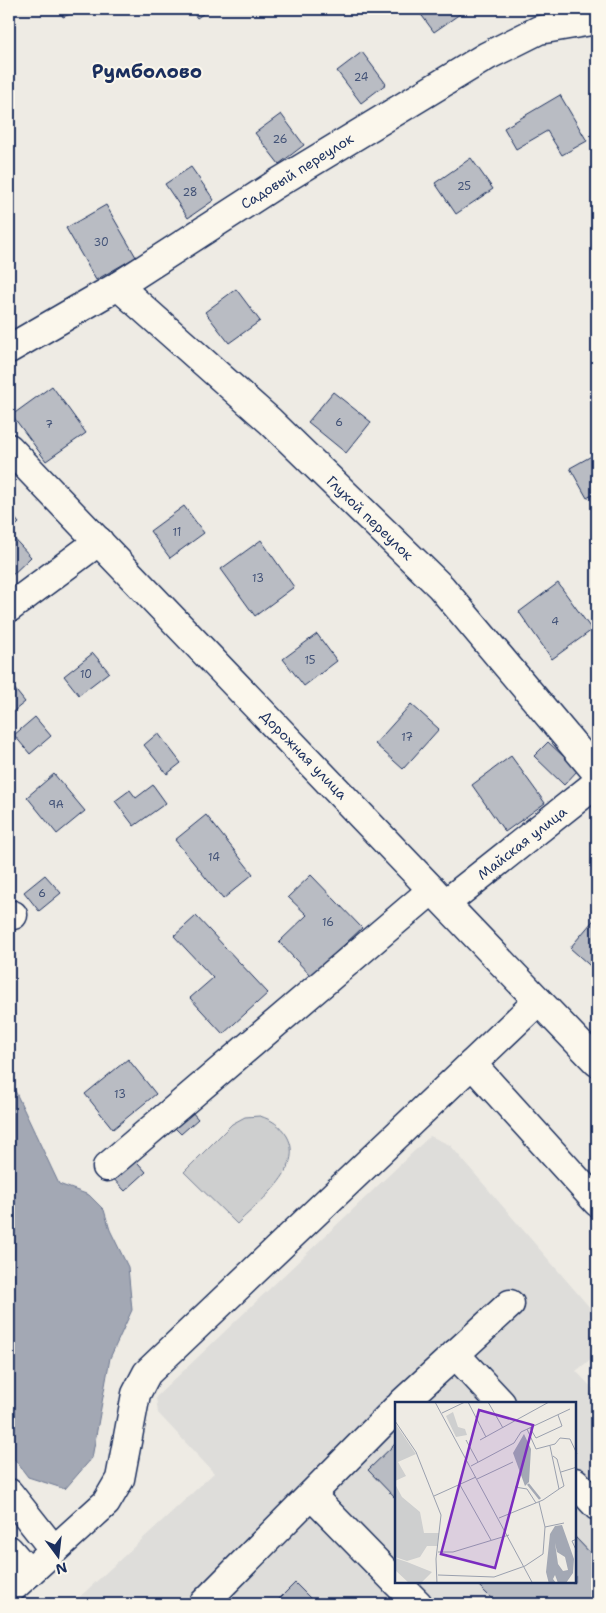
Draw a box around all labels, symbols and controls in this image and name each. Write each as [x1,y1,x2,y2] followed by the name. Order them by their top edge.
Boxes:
[92,59,202,84] district label: Румболово
[354,70,369,85] house number: 24
[237,129,357,213] street label: Садовый переулок
[273,132,287,147] house number: 26
[457,179,471,194] house number: 25
[182,185,198,200] house number: 28
[93,235,109,250] house number: 30
[335,415,343,430] house number: 6
[45,417,53,432] house number: 7
[323,472,418,564] street label: Глухой переулок
[173,525,181,540] house number: 11
[252,571,264,586] house number: 13
[551,614,559,629] house number: 4
[304,653,316,668] house number: 15
[80,667,92,682] house number: 10
[257,707,351,804] street label: Дорожная улица
[401,730,413,745] house number: 17
[48,797,64,812] house number: 9А
[474,802,571,884] street label: Майская улица
[208,850,220,865] house number: 14
[38,886,46,901] house number: 6
[322,915,334,930] house number: 16
[114,1087,126,1102] house number: 13
[395,1402,576,1583] inset map
[32,1530,82,1580] north arrow
[54,1558,69,1579] text: N

